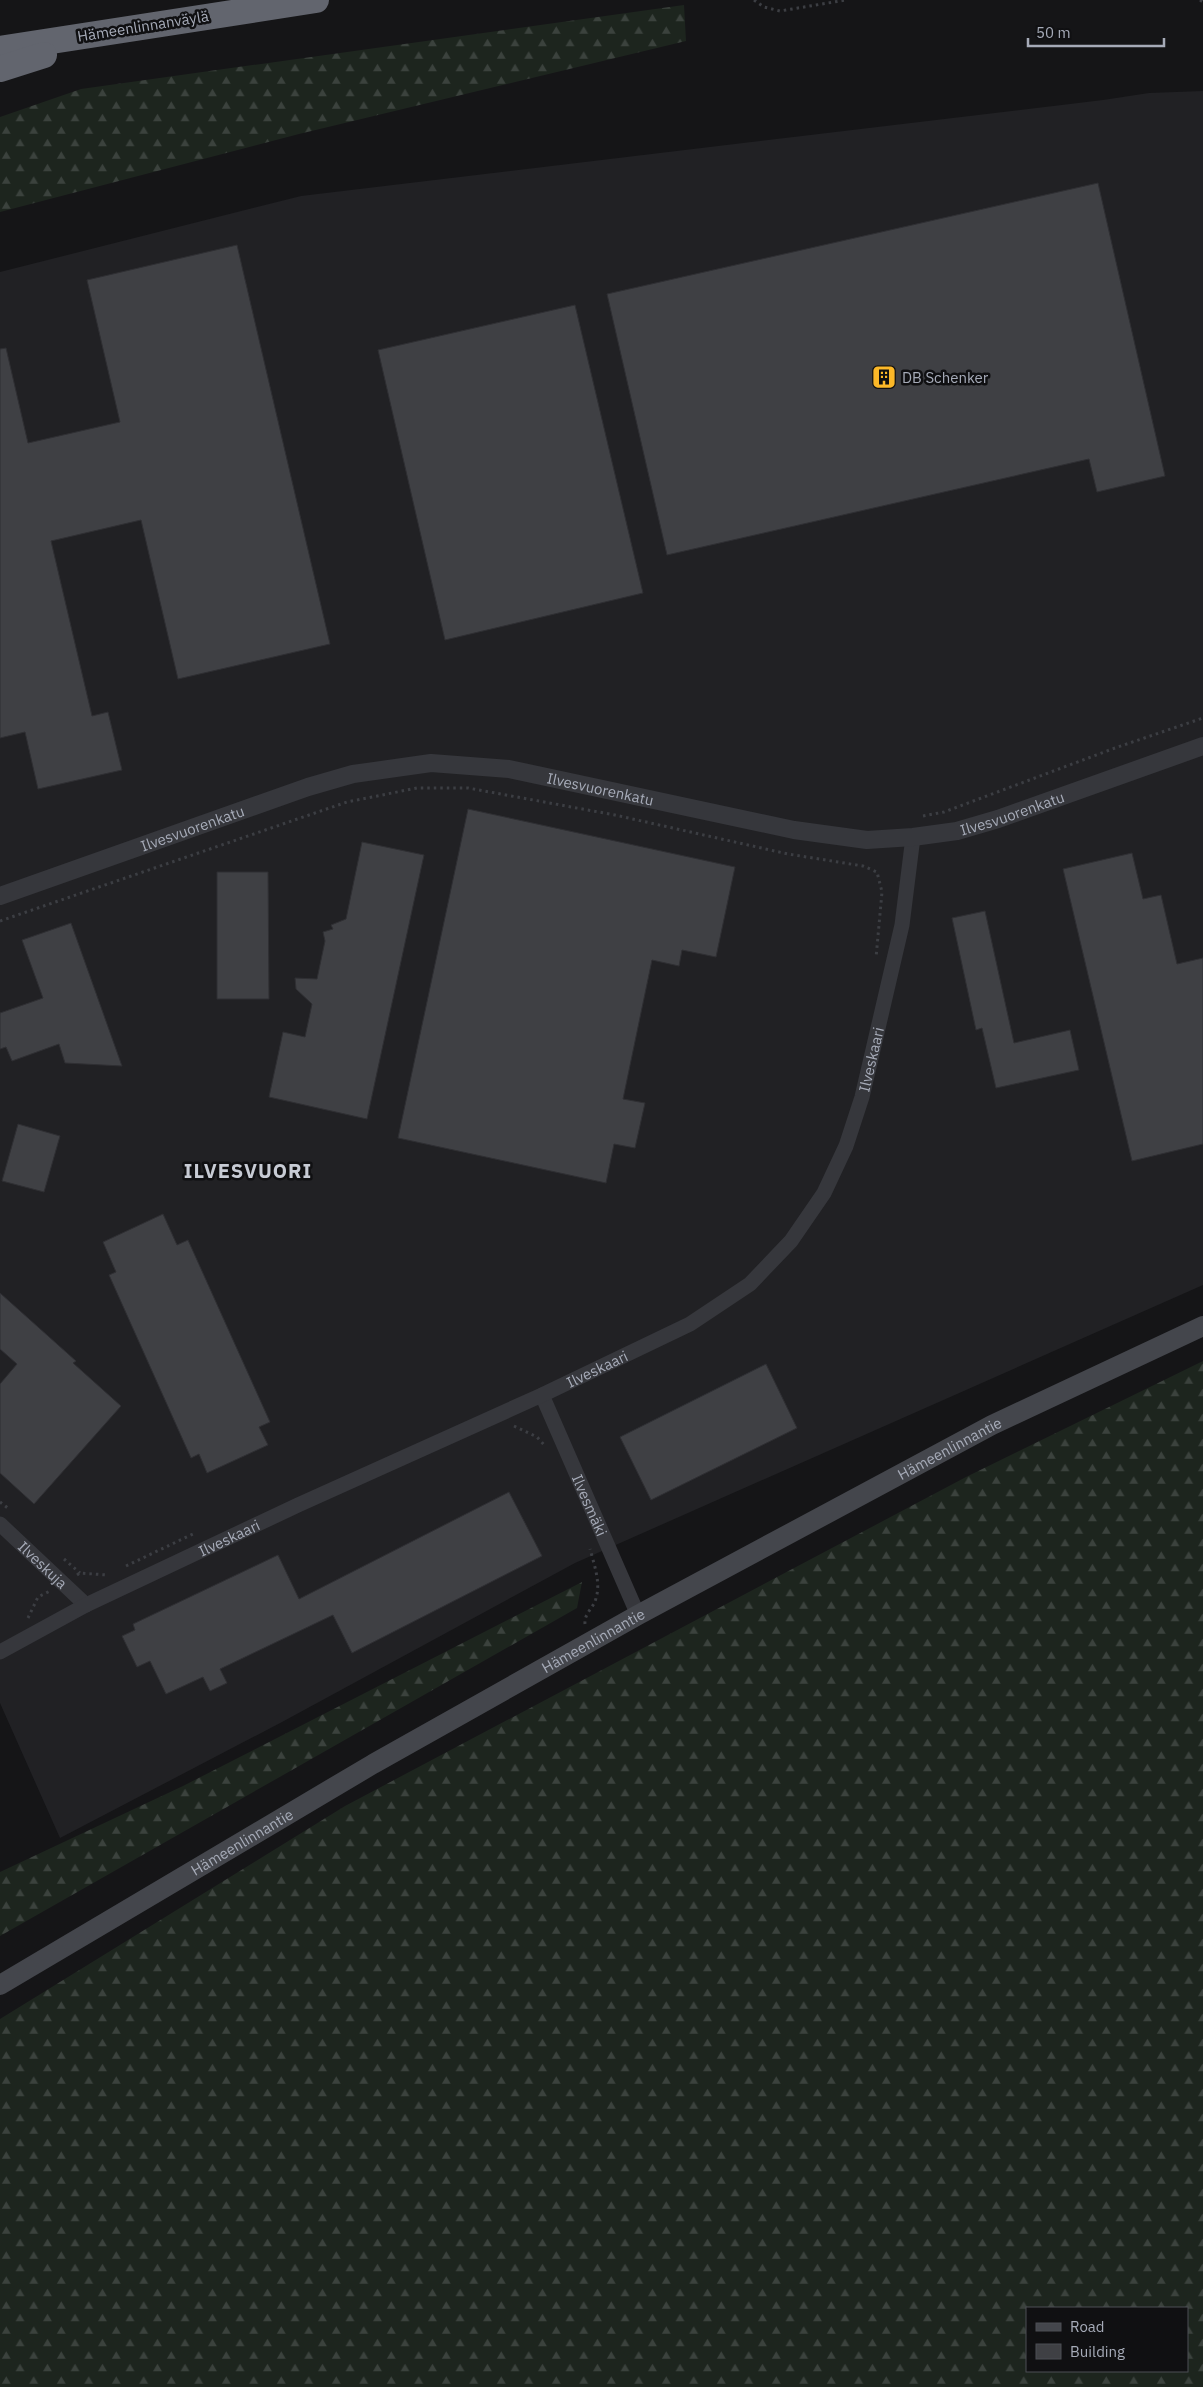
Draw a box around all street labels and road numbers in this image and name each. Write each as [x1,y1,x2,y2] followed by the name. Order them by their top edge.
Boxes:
[76,6,210,46] street label: Hämeenlinnanväylä
[545,768,656,809] street label: Ilvesvuorenkatu
[958,787,1067,839] street label: Ilvesvuorenkatu
[138,801,247,855] street label: Ilvesvuorenkatu
[854,1025,887,1094] street label: Ilveskaari
[563,1346,631,1391] street label: Ilveskaari
[894,1412,1005,1484] street label: Hämeenlinnantie
[568,1471,612,1539] street label: Ilvesmäki
[195,1515,263,1560] street label: Ilveskaari
[14,1537,72,1592] street label: Ilveskuja
[538,1604,648,1677] street label: Hämeenlinnantie
[187,1804,296,1879] street label: Hämeenlinnantie

